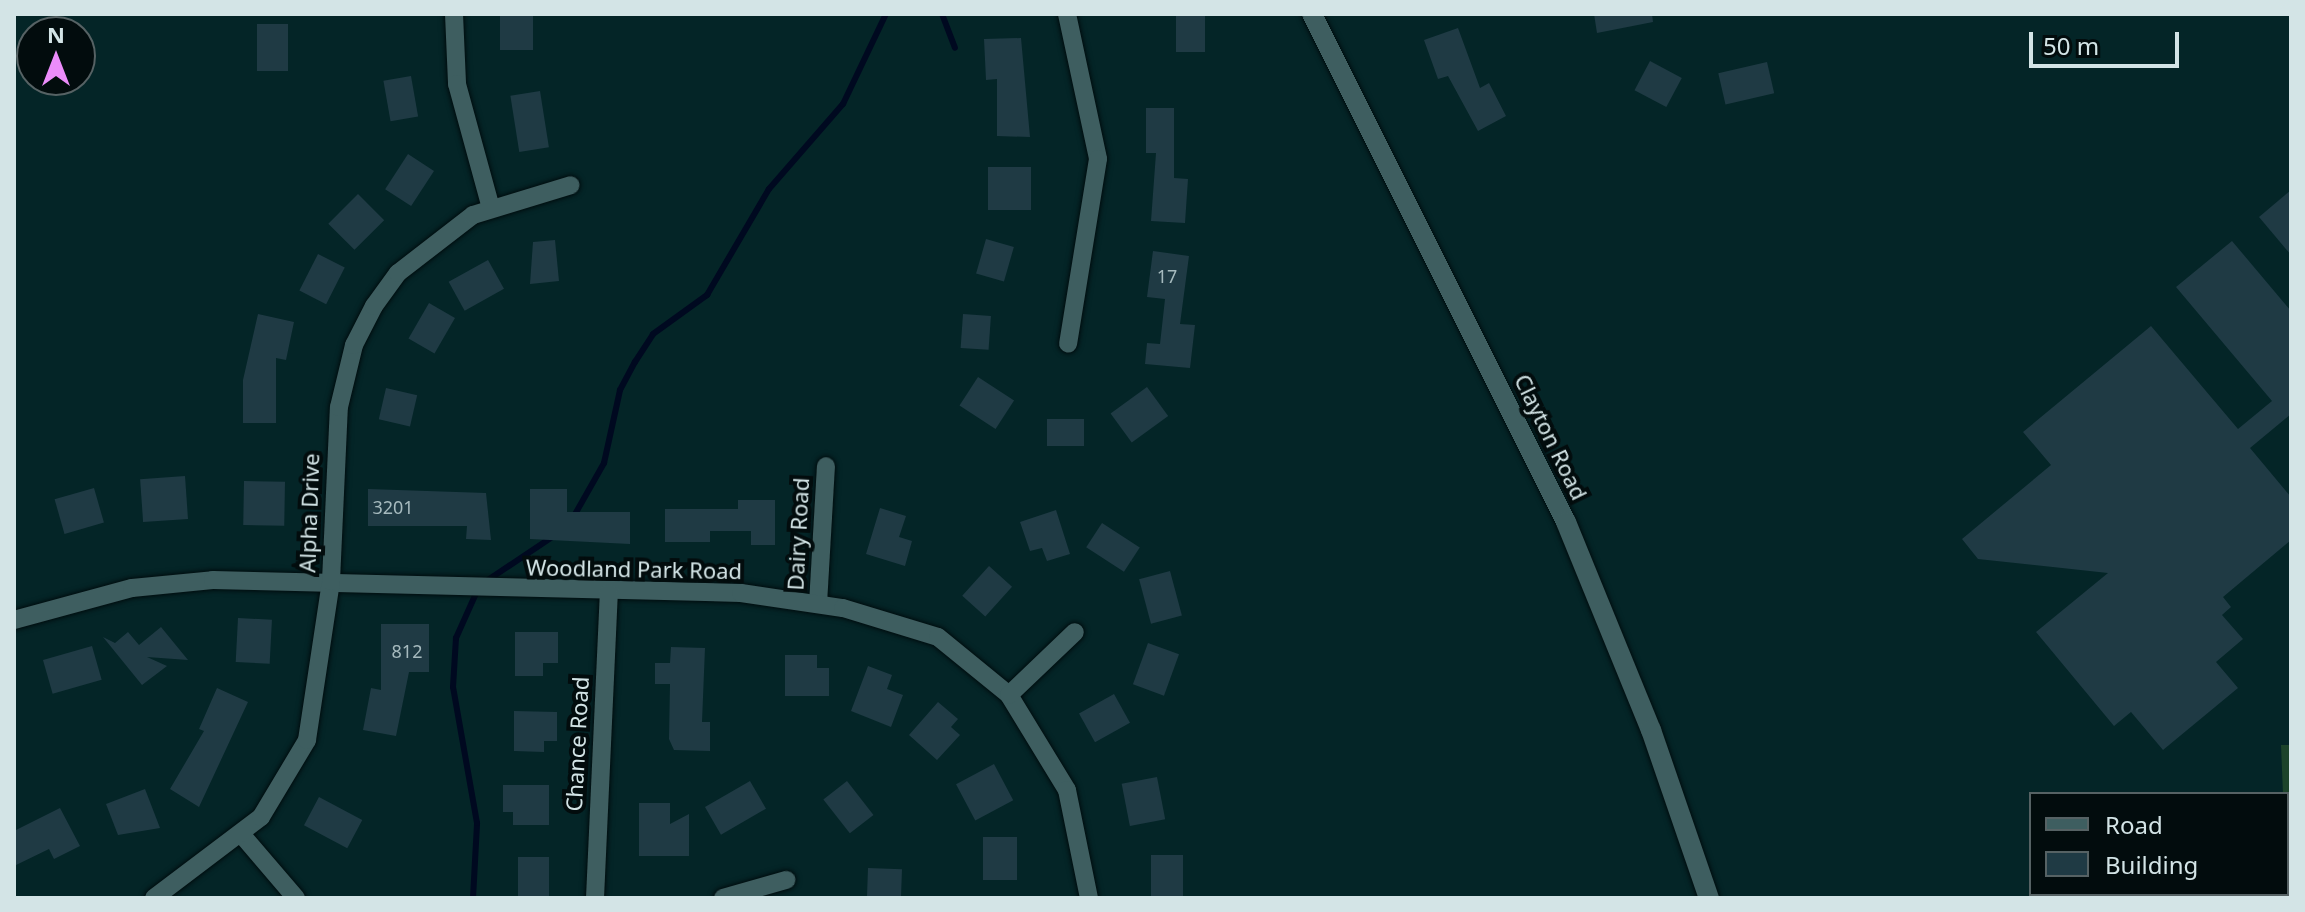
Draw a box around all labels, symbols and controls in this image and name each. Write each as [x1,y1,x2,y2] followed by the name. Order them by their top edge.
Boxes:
[16,16,96,96] north arrow
[2033,16,2183,66] scale bar
[47,19,65,49] text: N
[2043,29,2099,62] text: 50 m
[1157,265,1177,287] house number: 17
[1509,370,1593,504] street label: Clayton Road
[294,453,324,573] street label: Alpha Drive
[782,477,814,591] street label: Dairy Road
[372,496,414,518] house number: 3201
[526,554,742,584] street label: Woodland Park Road
[392,640,422,662] house number: 812
[560,676,594,812] street label: Chance Road
[2029,792,2289,896] legend
[2105,808,2163,841] text: Road
[2105,848,2198,881] text: Building

